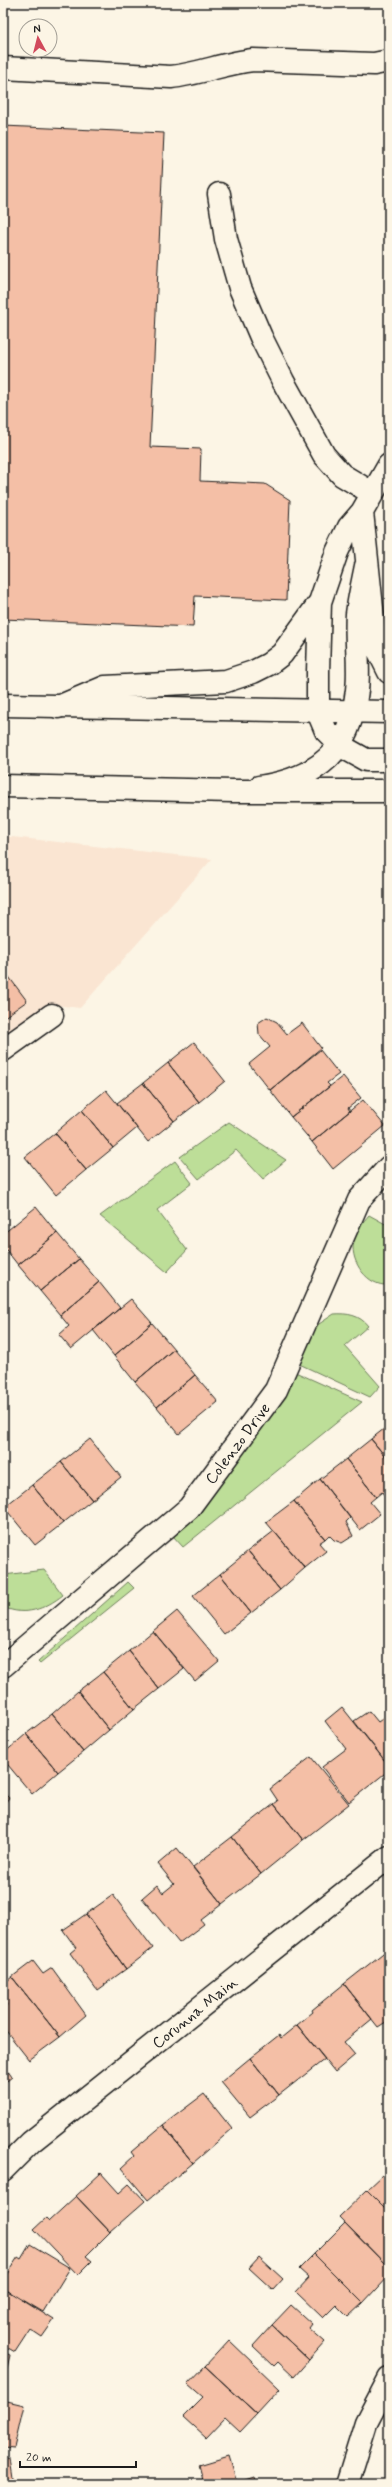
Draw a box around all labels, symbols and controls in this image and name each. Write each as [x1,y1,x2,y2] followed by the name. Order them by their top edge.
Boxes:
[18,18,58,58] north arrow
[32,22,41,36] text: N
[201,1399,276,1489] street label: Colenzo Drive
[148,1972,242,2054] street label: Corunna Main
[20,2443,136,2469] scale bar
[26,2450,52,2466] text: 20 m

